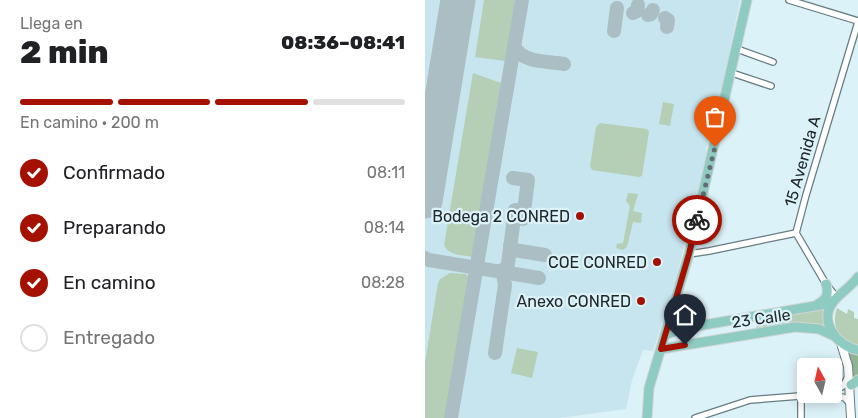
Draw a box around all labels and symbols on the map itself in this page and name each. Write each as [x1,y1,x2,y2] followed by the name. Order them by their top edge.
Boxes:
[694,96,736,147] pin
[780,113,825,209] street label: 15 Avenida A
[672,195,722,245] courier
[432,207,570,226] place label: Bodega 2 CONRED
[574,210,586,222] marker: Bodega 2 CONRED
[548,253,647,272] place label: COE CONRED
[651,256,663,268] marker: COE CONRED
[516,292,631,311] place label: Anexo CONRED
[664,294,706,345] pin
[635,295,647,307] marker: Anexo CONRED
[730,305,792,332] street label: 23 Calle
[797,358,843,402] north arrow

